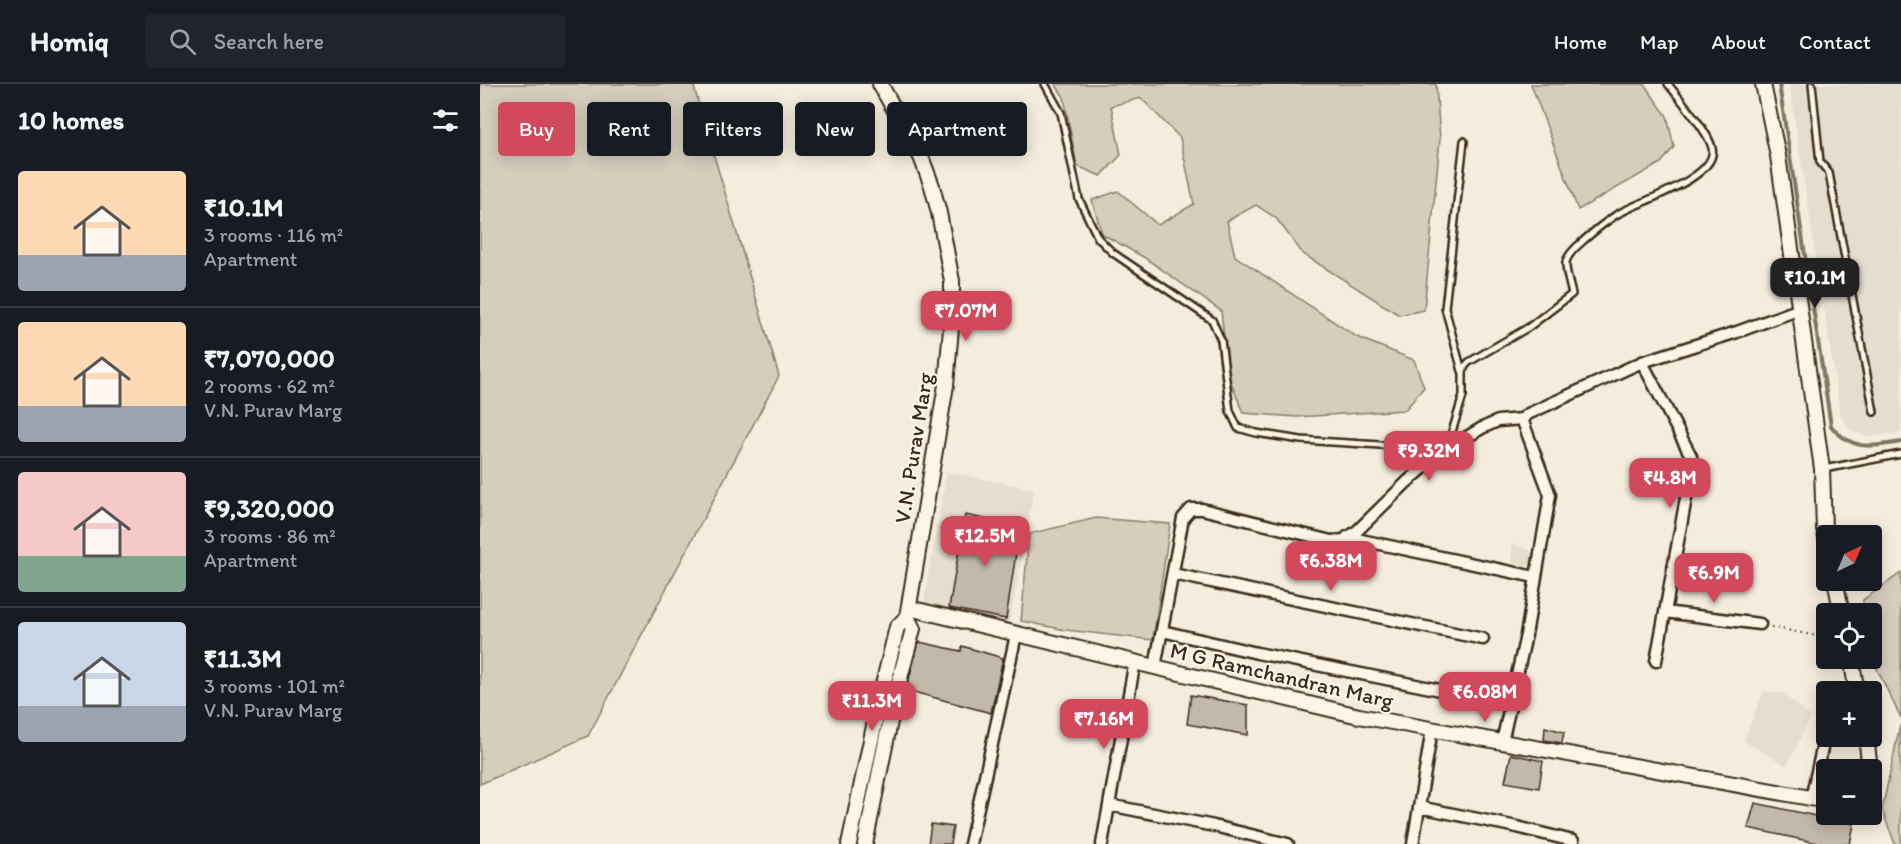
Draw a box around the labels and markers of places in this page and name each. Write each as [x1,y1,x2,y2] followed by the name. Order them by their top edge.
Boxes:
[1766,258,1864,309] pin: ₹10.1M
[917,291,1015,342] pin: ₹7.07M
[1380,431,1478,482] pin: ₹9.32M
[1628,458,1712,509] pin: ₹4.8M
[936,516,1034,567] pin: ₹12.5M
[1282,541,1380,592] pin: ₹6.38M
[1672,553,1756,604] pin: ₹6.9M
[1436,672,1534,723] pin: ₹6.08M
[823,681,921,732] pin: ₹11.3M
[1055,699,1153,750] pin: ₹7.16M

